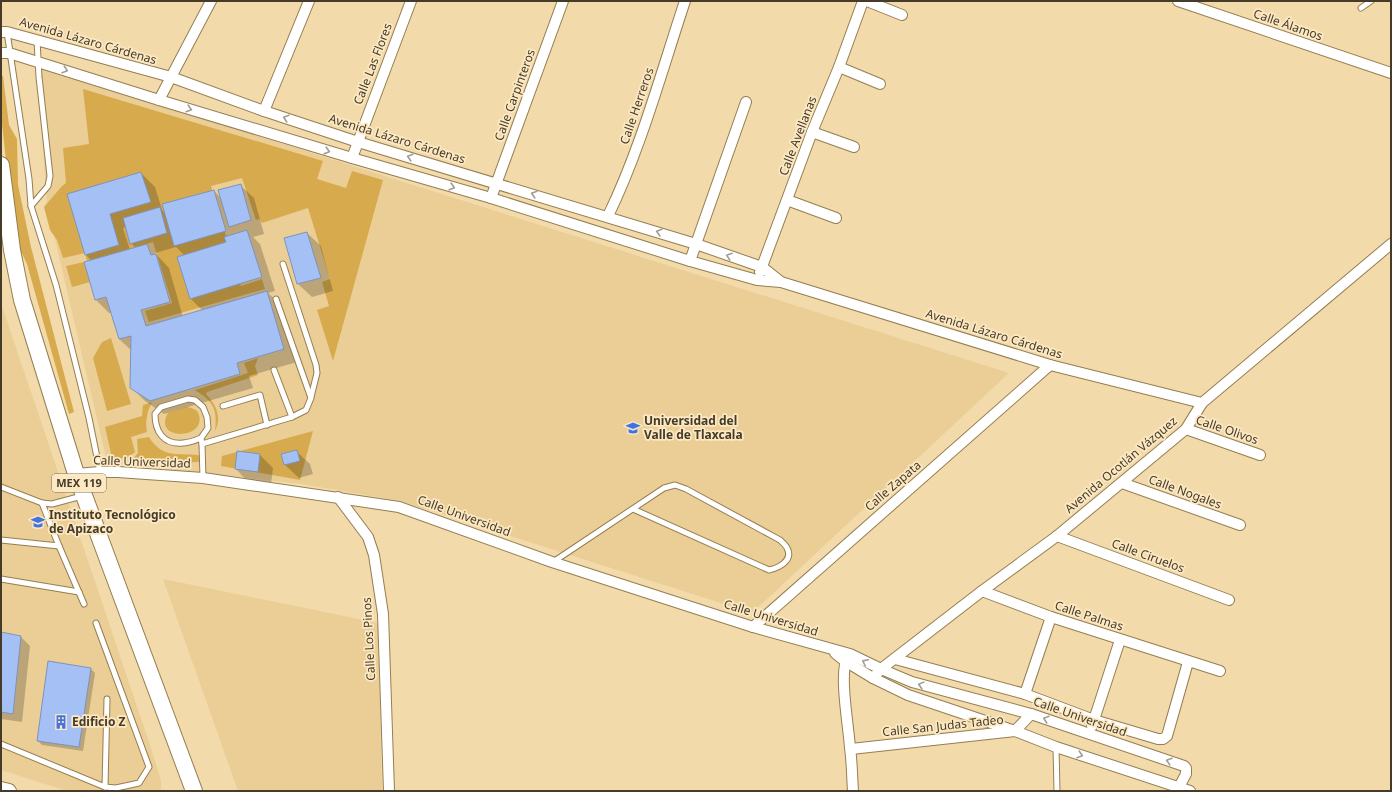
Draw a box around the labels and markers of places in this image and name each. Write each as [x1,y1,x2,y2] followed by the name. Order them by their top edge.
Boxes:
[644,412,743,443] place label: Universidad del Valle de Tlaxcala
[625,420,641,436] school or university icon: Universidad del Valle de Tlaxcala
[49,506,176,537] place label: Instituto Tecnológico de Apizaco
[30,514,46,530] school or university icon: Instituto Tecnológico de Apizaco
[72,713,126,730] place label: Edificio Z
[53,714,69,730] building icon: Edificio Z

